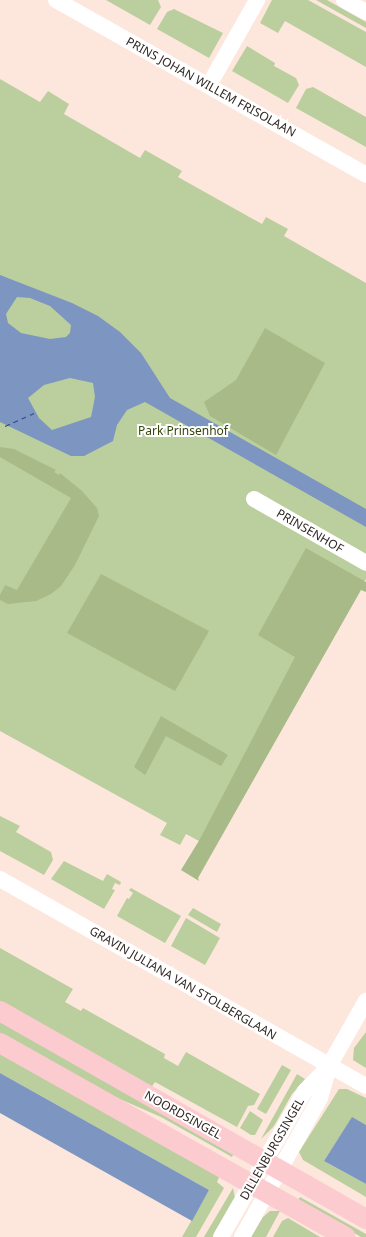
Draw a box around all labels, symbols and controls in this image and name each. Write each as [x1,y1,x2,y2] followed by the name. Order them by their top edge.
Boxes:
[124,34,298,140] street label: PRINS JOHAN WILLEM FRISOLAAN
[138,424,228,438] park label: Park Prinsenhof
[274,506,346,556] street label: PRINSENHOF
[87,923,279,1043] street label: GRAVIN JULIANA VAN STOLBERGLAAN
[142,1088,224,1142] street label: NOORDSINGEL
[237,1095,307,1203] street label: DILLENBURGSINGEL

